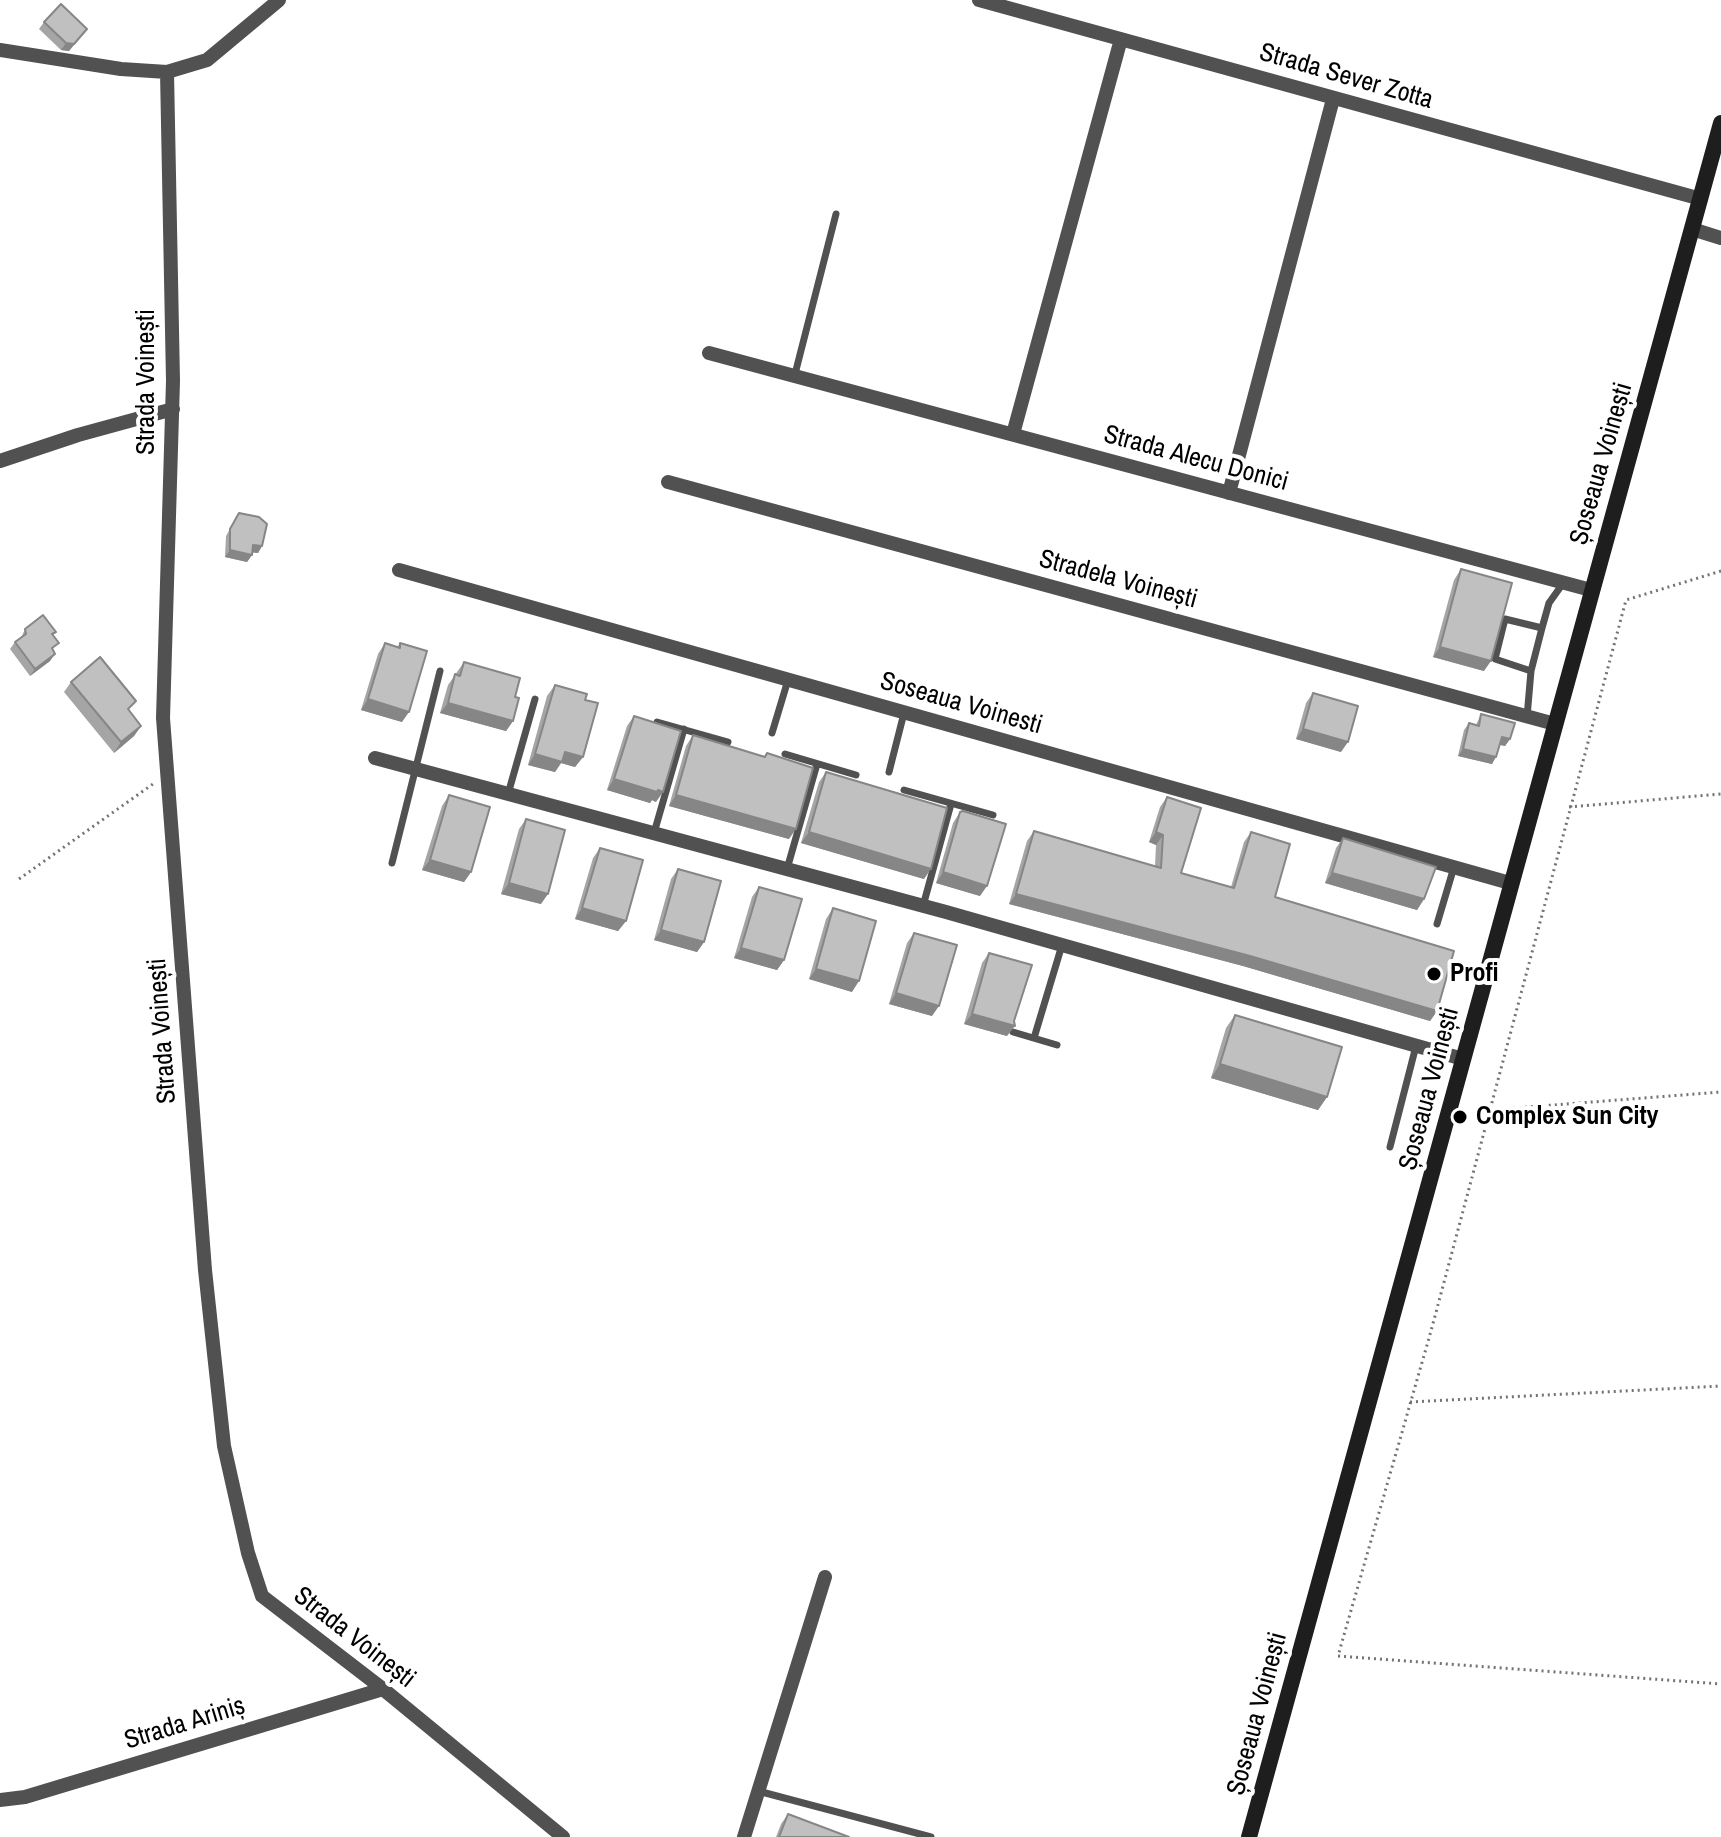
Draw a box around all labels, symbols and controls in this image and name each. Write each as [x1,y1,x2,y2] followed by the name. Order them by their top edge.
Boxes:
[1256,37,1436,117] street label: Strada Sever Zotta
[131,309,163,455] street label: Strada Voinești
[1564,379,1640,549] street label: Șoseaua Voinești
[1100,419,1292,499] street label: Strada Alecu Donici
[1036,544,1200,616] street label: Stradela Voinești
[876,666,1046,742] street label: Soseaua Voinesti
[142,957,184,1105] street label: Strada Voinești
[1450,958,1499,990] place label: Profi
[1425,965,1443,983] marker: Profi
[1393,1004,1467,1174] street label: Șoseaua Voinești
[1476,1101,1658,1133] place label: Complex Sun City
[1451,1108,1469,1126] marker: Complex Sun City
[287,1581,421,1695] street label: Strada Voinești
[1221,1629,1295,1799] street label: Șoseaua Voinești
[121,1691,249,1757] street label: Strada Ariniș

